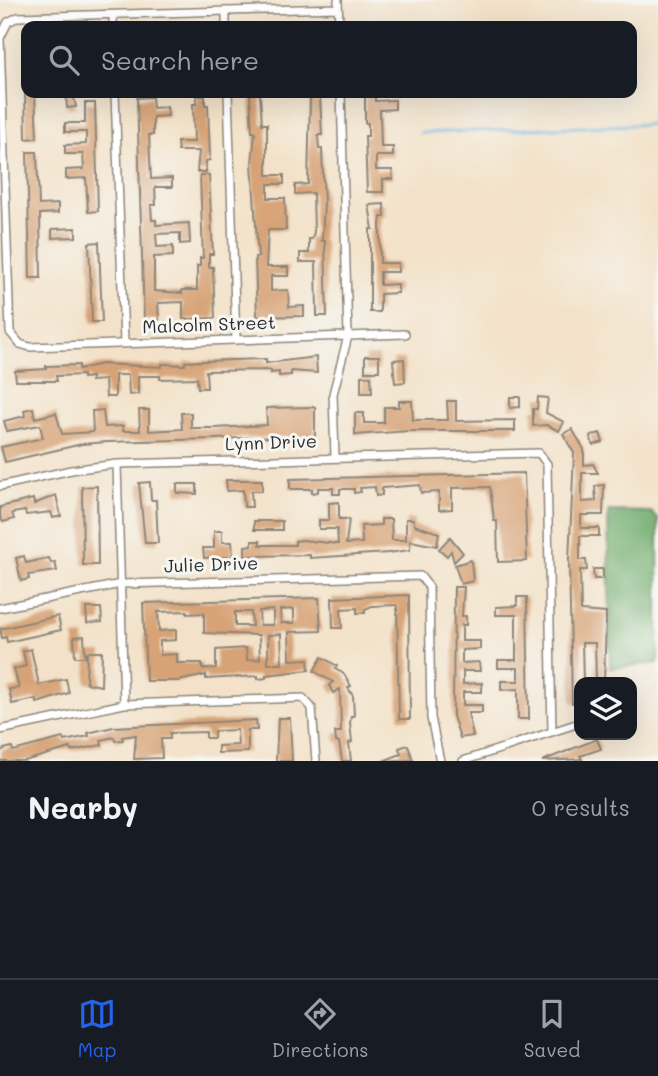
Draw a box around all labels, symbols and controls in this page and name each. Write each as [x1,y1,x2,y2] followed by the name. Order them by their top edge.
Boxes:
[21,21,637,98] search box
[45,41,83,79] icon: search
[101,43,259,77] text: Search here
[142,310,276,338] street label: Malcolm Street
[224,428,317,456] street label: Lynn Drive
[163,550,258,578] street label: Julie Drive
[574,677,637,740] map controls
[574,677,637,740] button: layers
[28,787,138,827] text: Nearby
[532,792,630,822] text: 0 results
[78,995,116,1062] tab: Map
[272,995,368,1062] tab: Directions
[524,995,580,1062] tab: Saved

